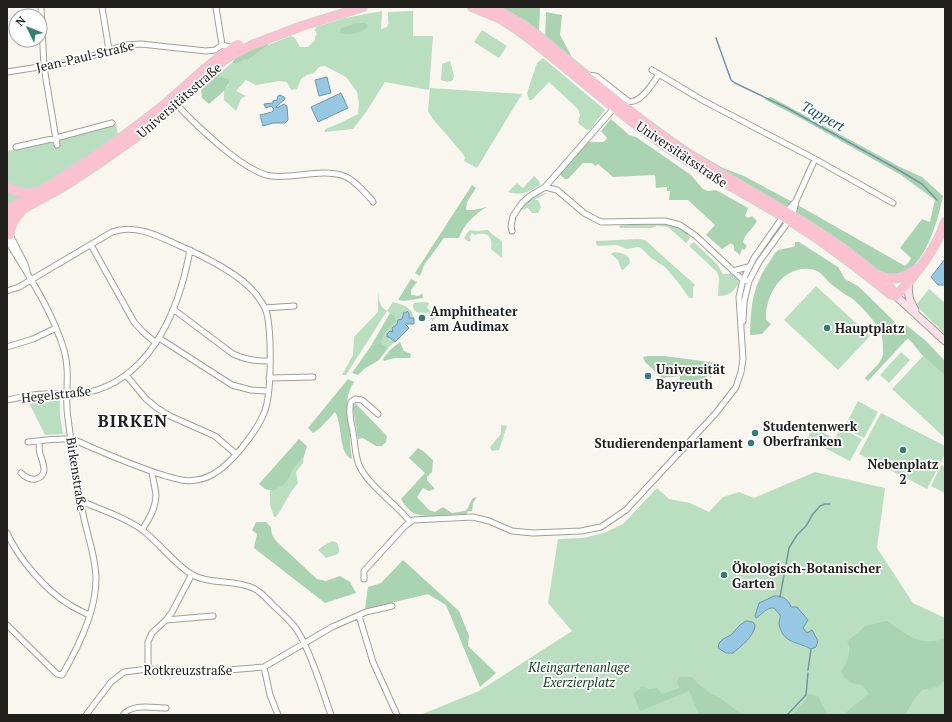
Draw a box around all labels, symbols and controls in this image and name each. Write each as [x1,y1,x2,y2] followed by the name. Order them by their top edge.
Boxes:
[8,8,48,48] north arrow
[13,13,29,29] text: N
[34,36,136,76] street label: Jean-Paul-Straße
[133,58,225,142] street label: Universitätsstraße
[798,96,849,135] water label: Tappert
[633,117,731,191] street label: Universitätsstraße
[430,302,518,335] place label: Amphitheater am Audimax
[417,313,427,323] marker: Amphitheater am Audimax
[835,319,905,337] place label: Hauptplatz
[822,323,832,333] marker: Hauptplatz
[656,360,726,393] place label: Universität Bayreuth
[643,371,653,381] marker: Universität Bayreuth
[20,381,92,407] street label: Hegelstraße
[98,409,168,432] district label: BIRKEN
[763,417,858,450] place label: Studentenwerk Oberfranken
[750,428,760,438] marker: Studentenwerk Oberfranken
[594,434,744,452] place label: Studierendenparlament
[62,436,92,512] street label: Birkenstraße
[746,438,756,448] marker: Studierendenparlament
[898,445,908,455] marker: Nebenplatz 2
[867,455,939,488] place label: Nebenplatz 2
[732,559,881,592] place label: Ökologisch-Botanischer Garten
[719,570,729,580] marker: Ökologisch-Botanischer Garten
[527,658,630,691] park label: Kleingartenanlage Exerzierplatz
[144,661,232,679] street label: Rotkreuzstraße

